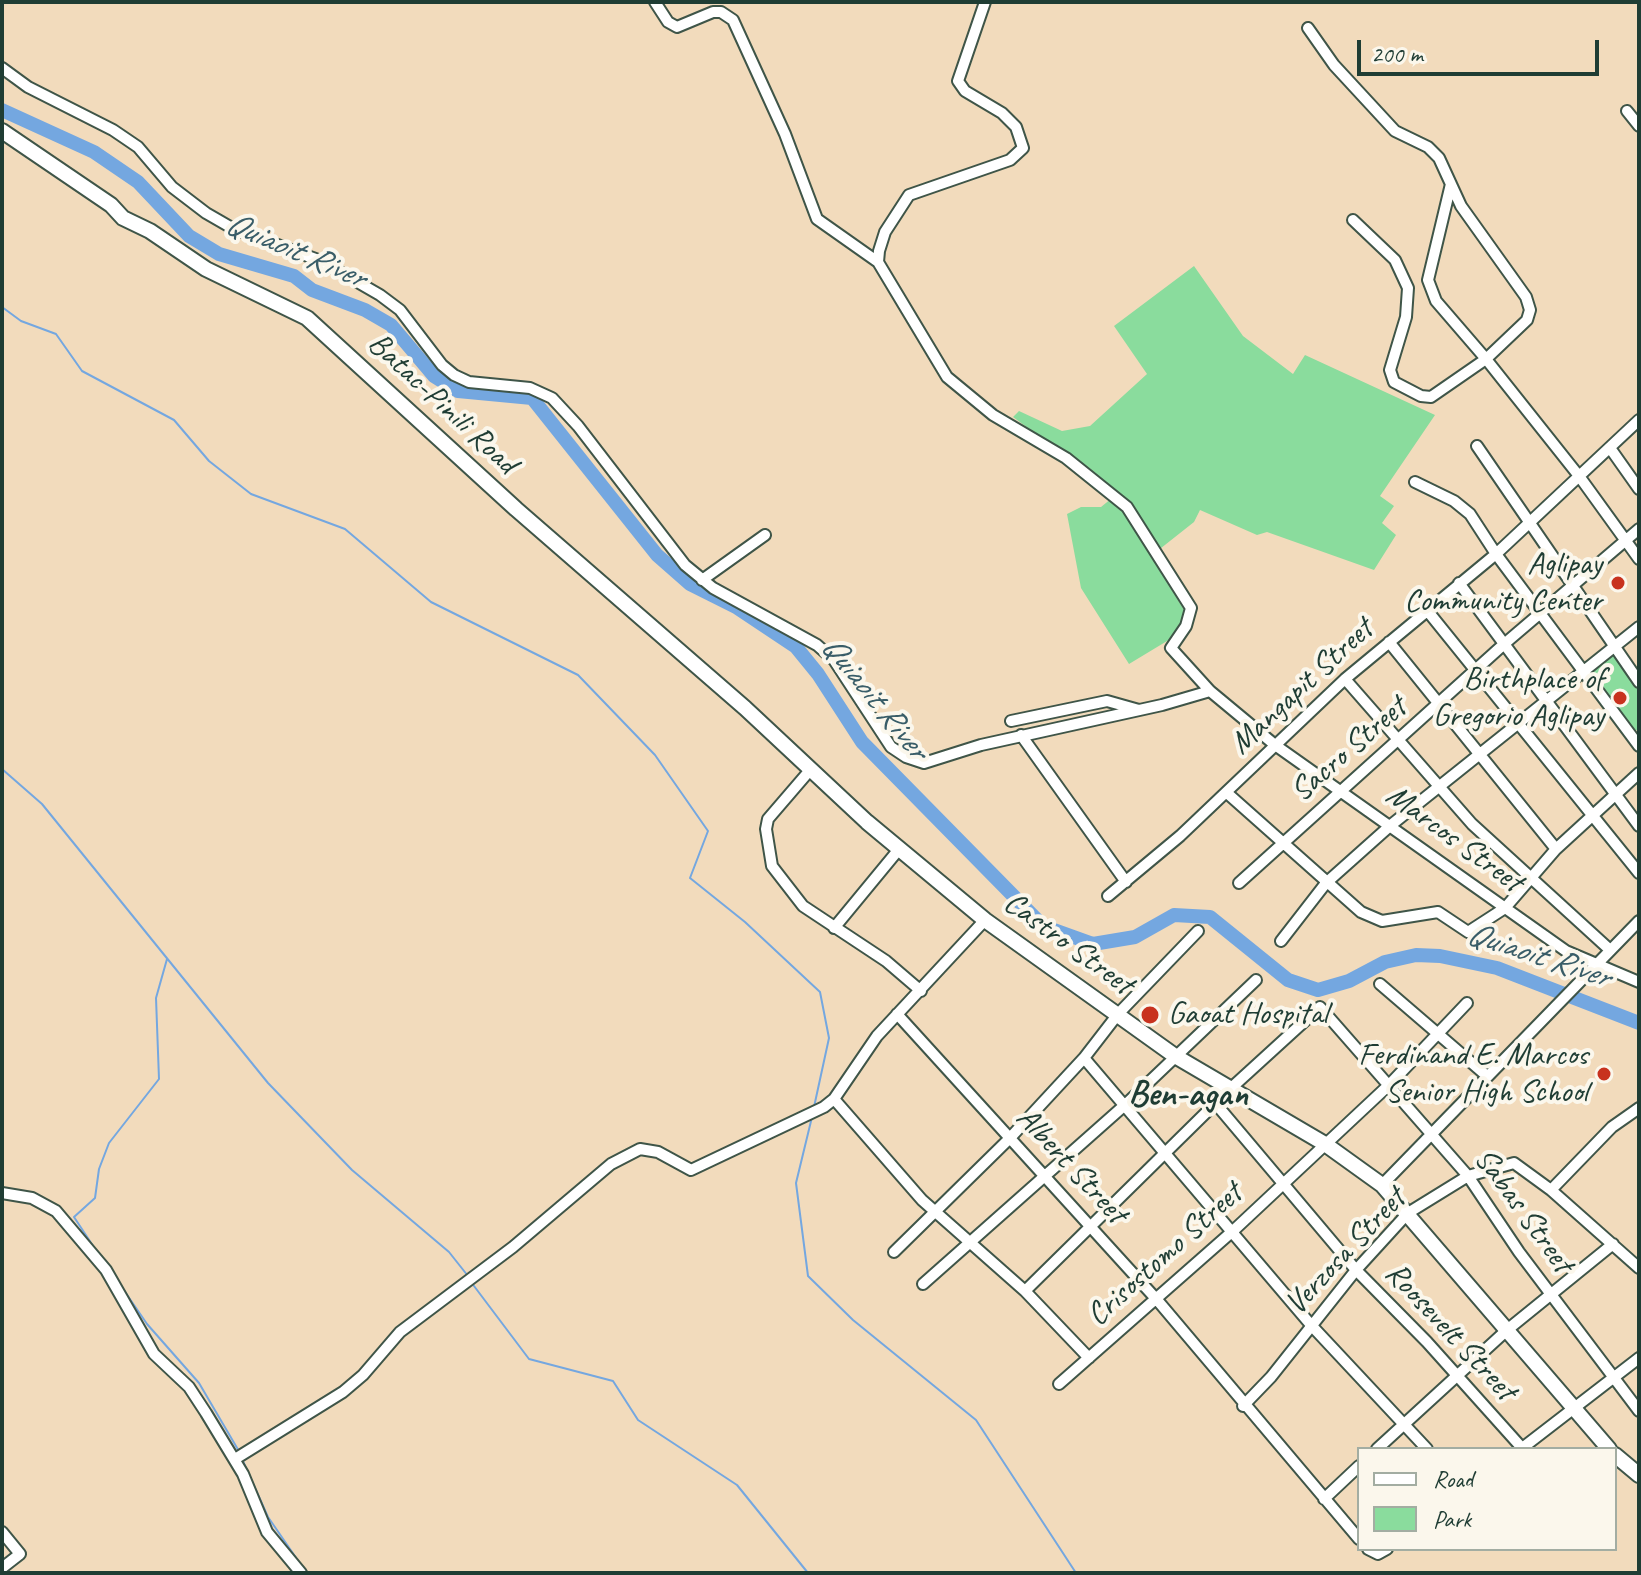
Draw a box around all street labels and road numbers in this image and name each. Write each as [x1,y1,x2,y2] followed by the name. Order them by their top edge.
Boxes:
[359,325,525,483] street label: Batac-Pinili Road
[1222,611,1382,763] street label: Mangapit Street
[1283,689,1415,811] street label: Sacro Street
[1378,777,1530,901] street label: Marcos Street
[996,884,1140,1004] street label: Castro Street
[1007,1100,1135,1232] street label: Albert Street
[1465,1141,1581,1281] street label: Sabas Street
[1079,1175,1251,1335] street label: Crisostomo Street
[1278,1181,1414,1323] street label: Verzosa Street
[1376,1255,1524,1409] street label: Roosevelt Street

